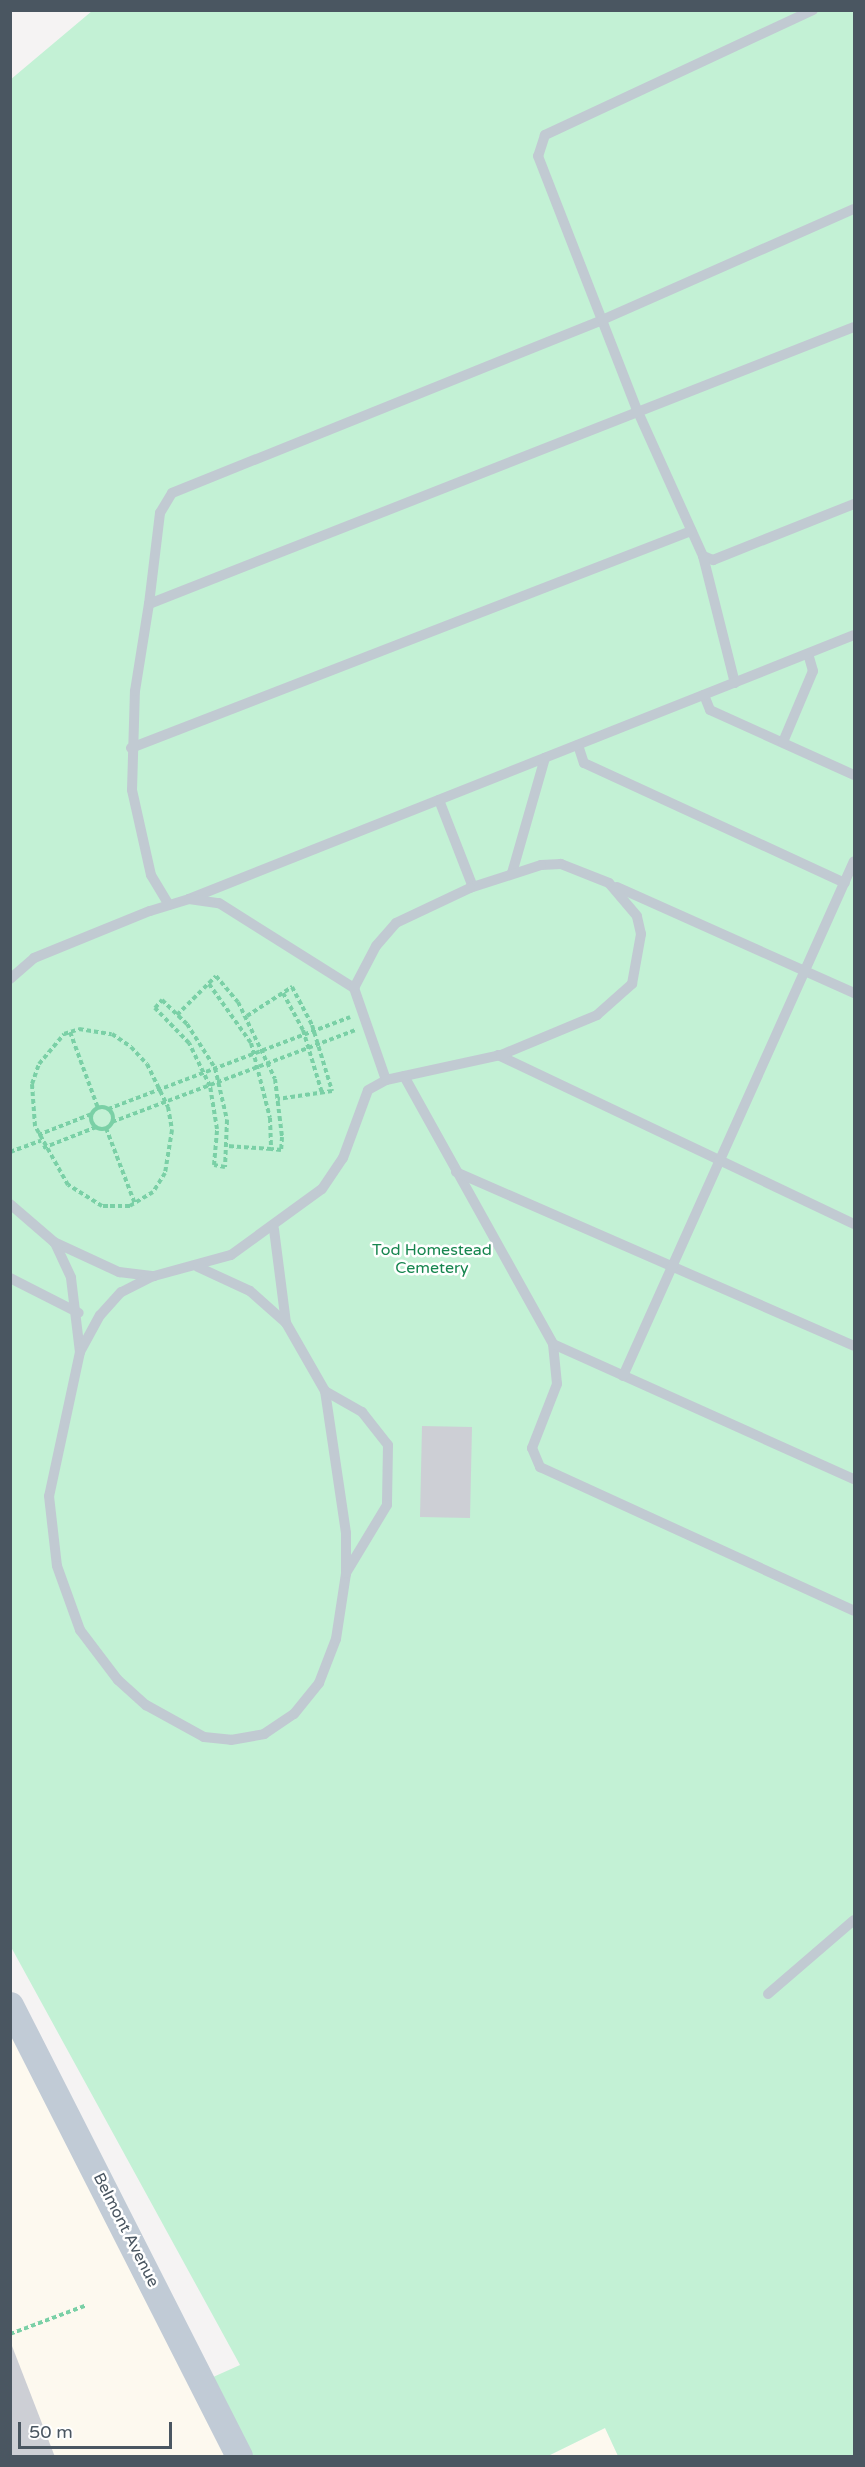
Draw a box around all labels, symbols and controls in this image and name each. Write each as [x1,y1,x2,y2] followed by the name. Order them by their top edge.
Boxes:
[372,1240,492,1278] park label: Tod Homestead Cemetery
[89,2170,163,2290] street label: Belmont Avenue
[21,2410,176,2448] scale bar
[29,2421,73,2443] text: 50 m

